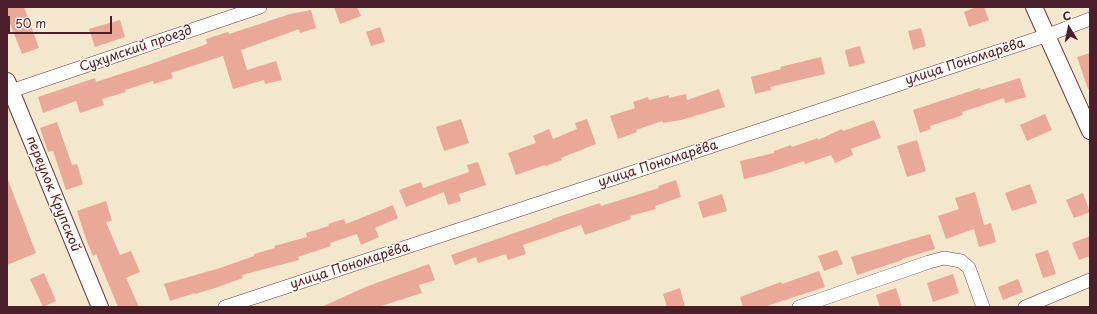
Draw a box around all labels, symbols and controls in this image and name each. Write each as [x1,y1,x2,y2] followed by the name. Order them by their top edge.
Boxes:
[1061,7,1072,25] text: С
[10,8,114,34] scale bar
[1049,8,1089,48] north arrow
[15,14,46,32] text: 50 m
[78,22,194,76] street label: Сухумский проезд
[903,35,1027,89] street label: улица Пономарёва
[23,134,83,254] street label: переулок Крупской
[596,137,720,191] street label: улица Пономарёва
[288,239,412,293] street label: улица Пономарёва

